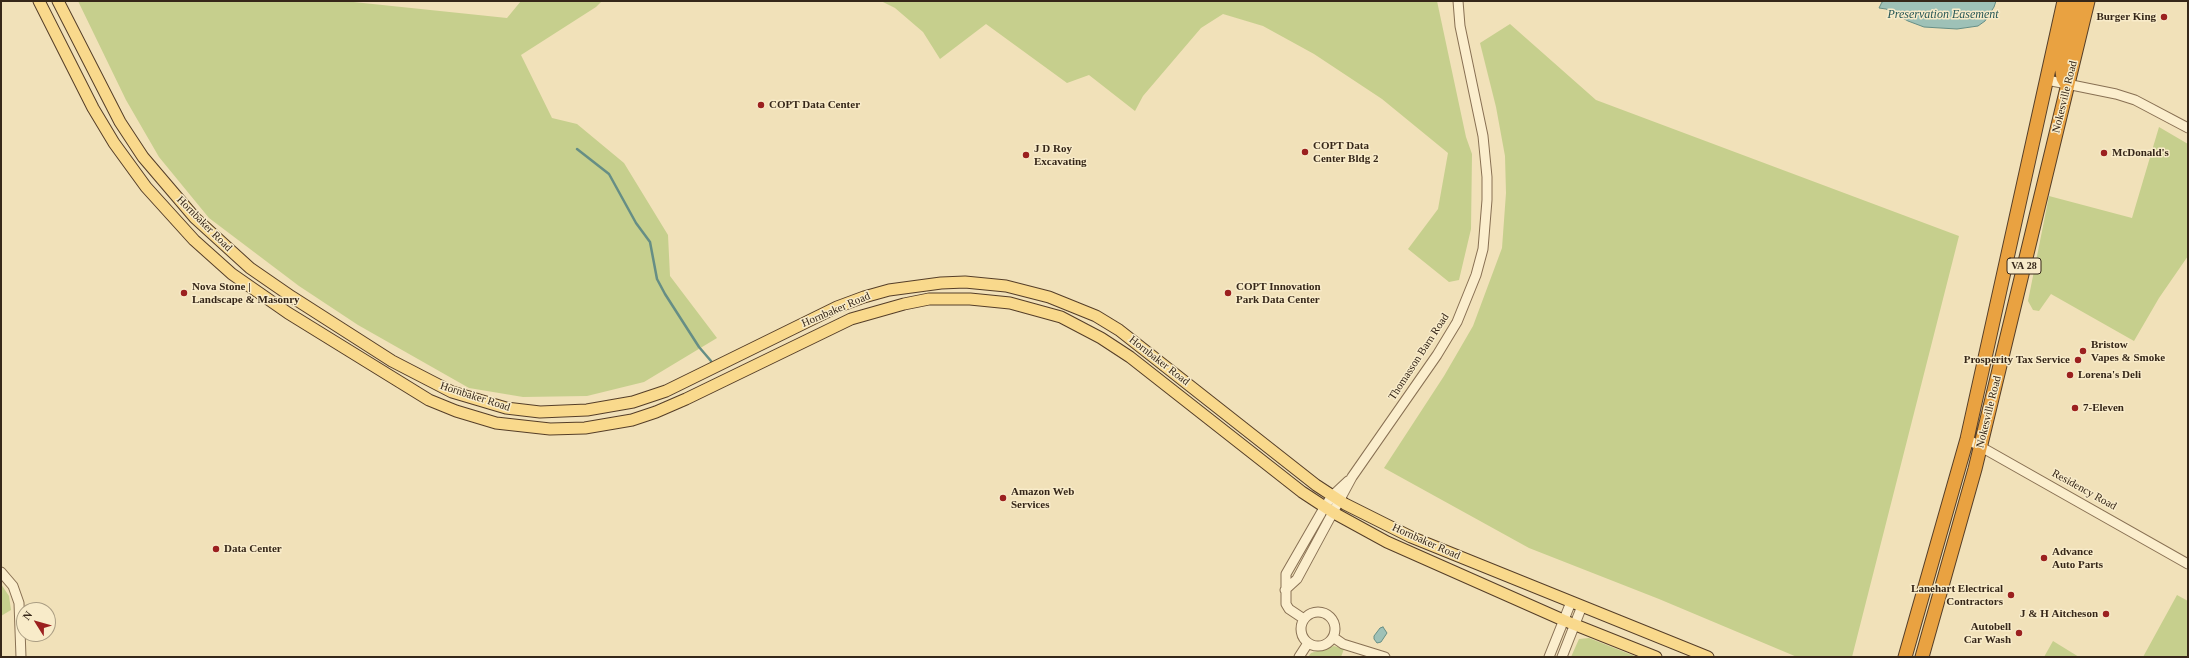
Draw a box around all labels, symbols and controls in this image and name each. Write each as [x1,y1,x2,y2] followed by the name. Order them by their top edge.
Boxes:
[1887,8,1999,22] water label: Preservation Easement
[2096,10,2156,24] place label: Burger King
[2159,12,2169,22] marker: Burger King
[2050,60,2080,134] street label: Nokesville Road
[769,98,860,112] place label: COPT Data Center
[756,100,766,110] marker: COPT Data Center
[1313,139,1378,165] place label: COPT Data Center Bldg 2
[1034,142,1087,168] place label: J D Roy Excavating
[2112,146,2169,160] place label: McDonald's
[1300,147,1310,157] marker: COPT Data Center Bldg 2
[2099,148,2109,158] marker: McDonald's
[1021,150,1031,160] marker: J D Roy Excavating
[174,194,234,254] street label: Hornbaker Road
[2007,258,2041,274] road number: VA 28
[192,280,300,306] place label: Nova Stone | Landscape & Masonry
[1236,280,1321,306] place label: COPT Innovation Park Data Center
[179,288,189,298] marker: Nova Stone | Landscape & Masonry
[1223,288,1233,298] marker: COPT Innovation Park Data Center
[800,290,872,330] street label: Hornbaker Road
[1386,311,1452,403] street label: Thomasson Barn Road
[1126,333,1192,389] street label: Hornbaker Road
[2091,338,2165,364] place label: Bristow Vapes & Smoke
[2078,346,2088,356] marker: Bristow Vapes & Smoke
[1964,353,2070,367] place label: Prosperity Tax Service
[2073,355,2083,365] marker: Prosperity Tax Service
[2078,368,2141,382] place label: Lorena's Deli
[2065,370,2075,380] marker: Lorena's Deli
[1974,375,2004,449] street label: Nokesville Road
[438,379,512,415] street label: Hornbaker Road
[2083,401,2124,415] place label: 7-Eleven
[2070,403,2080,413] marker: 7-Eleven
[2049,467,2119,513] street label: Residency Road
[1011,485,1074,511] place label: Amazon Web Services
[998,493,1008,503] marker: Amazon Web Services
[1390,521,1462,563] street label: Hornbaker Road
[224,542,282,556] place label: Data Center
[211,544,221,554] marker: Data Center
[2052,545,2103,571] place label: Advance Auto Parts
[2039,553,2049,563] marker: Advance Auto Parts
[1911,582,2003,608] place label: Lanehart Electrical Contractors
[2006,590,2016,600] marker: Lanehart Electrical Contractors
[16,602,56,642] north arrow
[2020,607,2098,621] place label: J & H Aitcheson
[20,609,34,622] text: N
[2101,609,2111,619] marker: J & H Aitcheson
[1964,620,2011,646] place label: Autobell Car Wash
[2014,628,2024,638] marker: Autobell Car Wash

